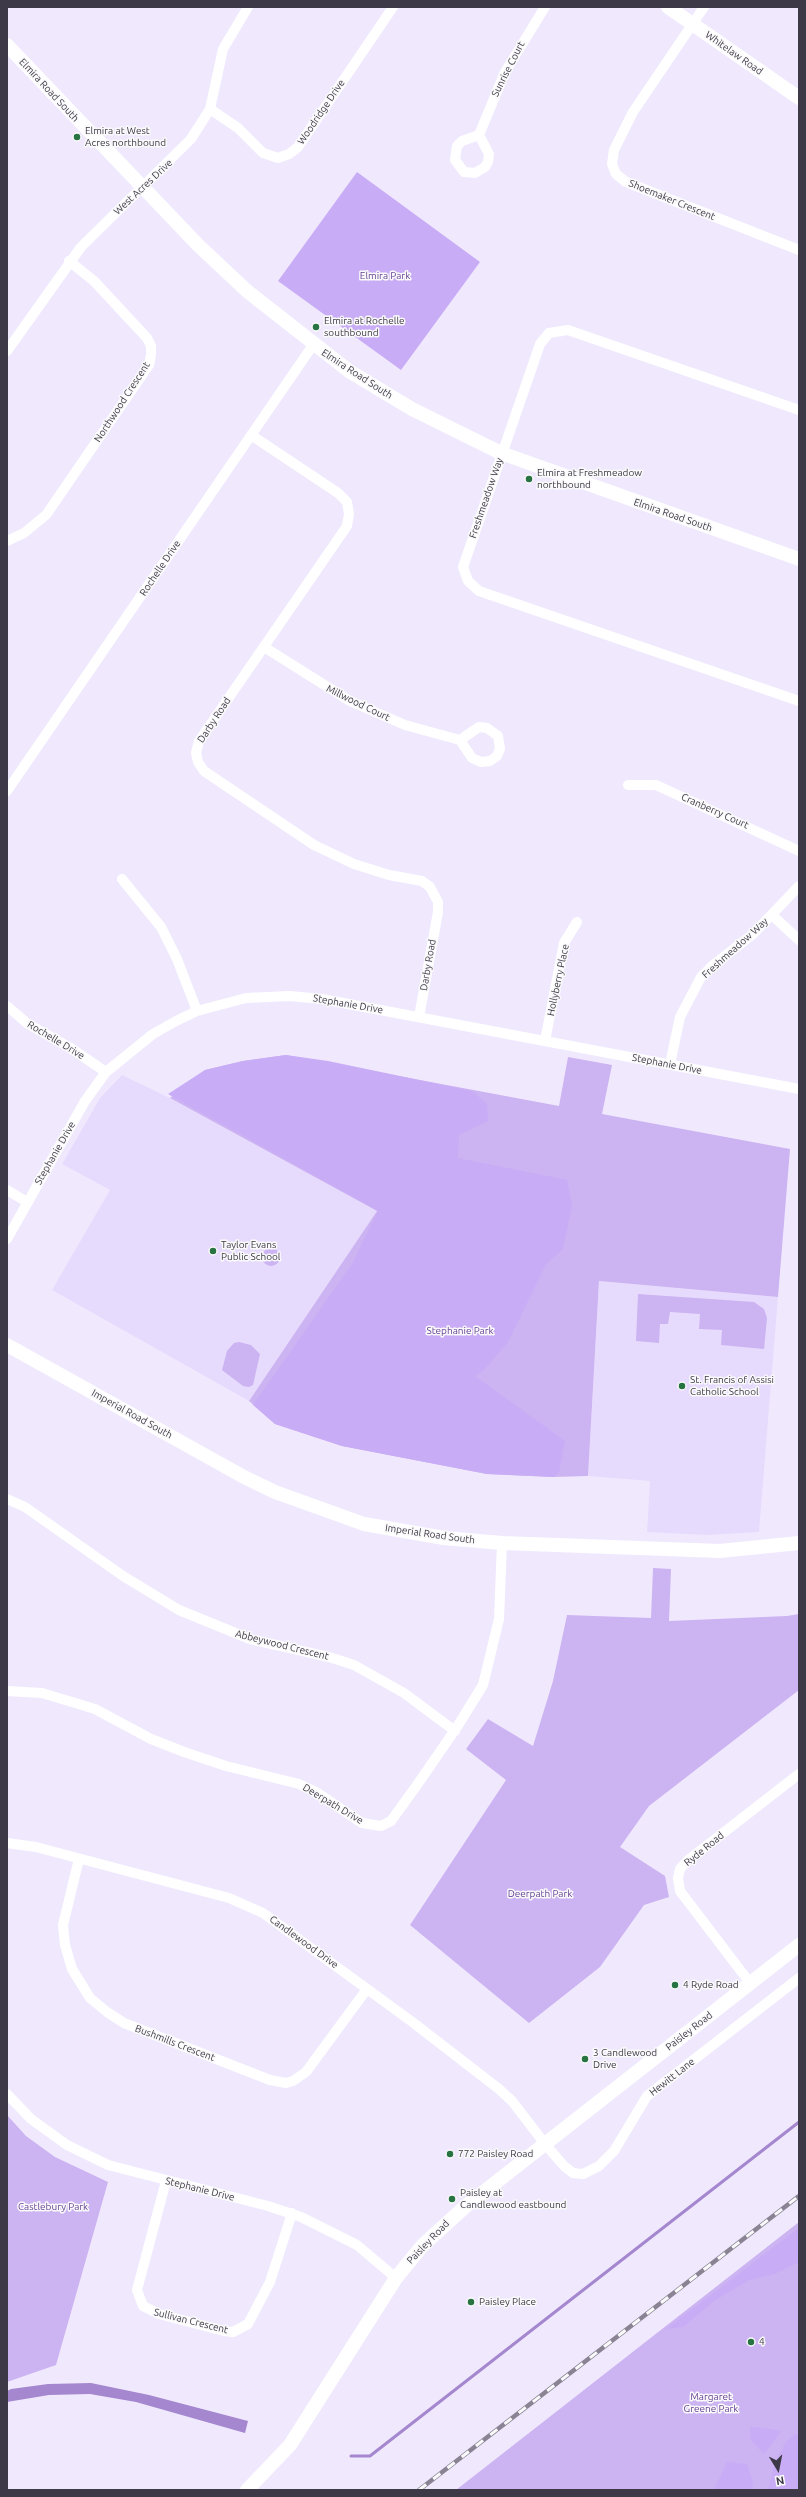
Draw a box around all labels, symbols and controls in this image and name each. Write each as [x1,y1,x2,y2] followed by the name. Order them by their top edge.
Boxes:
[703,29,765,77] street label: Whitelaw Road
[489,39,527,99] street label: Sunrise Court
[17,56,81,124] street label: Elmira Road South
[295,77,347,147] street label: Woodridge Drive
[85,125,166,148] place label: Elmira at West Acres northbound
[72,132,82,142] marker: Elmira at West Acres northbound
[111,157,175,217] street label: West Acres Drive
[627,177,717,223] street label: Shoemaker Crescent
[360,270,410,282] park label: Elmira Park
[324,315,405,338] place label: Elmira at Rochelle southbound
[311,322,321,332] marker: Elmira at Rochelle southbound
[319,347,395,401] street label: Elmira Road South
[91,360,153,444] street label: Northwood Crescent
[467,456,505,540] street label: Freshmeadow Way
[537,467,642,490] place label: Elmira at Freshmeadow northbound
[524,474,534,484] marker: Elmira at Freshmeadow northbound
[632,496,714,534] street label: Elmira Road South
[137,538,183,598] street label: Rochelle Drive
[324,682,392,724] street label: Millwood Court
[195,695,233,745] street label: Darby Road
[679,791,751,831] street label: Cranberry Court
[700,915,770,981] street label: Freshmeadow Way
[418,938,438,992] street label: Darby Road
[545,943,571,1017] street label: Hollyberry Place
[312,992,384,1016] street label: Stephanie Drive
[25,1018,87,1062] street label: Rochelle Drive
[631,1051,703,1077] street label: Stephanie Drive
[32,1119,78,1187] street label: Stephanie Drive
[221,1239,280,1262] place label: Taylor Evans Public School
[208,1246,218,1256] marker: Taylor Evans Public School
[426,1325,494,1337] park label: Stephanie Park
[690,1374,774,1398] place label: St. Francis of Assisi Catholic School
[677,1381,687,1391] marker: St. Francis of Assisi Catholic School
[89,1387,175,1441] street label: Imperial Road South
[384,1522,476,1546] street label: Imperial Road South
[234,1628,330,1662] street label: Abbeywood Crescent
[301,1781,365,1827] street label: Deerpath Drive
[682,1829,726,1869] street label: Ryde Road
[508,1888,572,1900] park label: Deerpath Park
[267,1913,341,1971] street label: Candlewood Drive
[683,1979,739,1991] place label: 4 Ryde Road
[670,1980,680,1990] marker: 4 Ryde Road
[663,2009,715,2053] street label: Paisley Road
[133,2022,217,2064] street label: Bushmills Crescent
[593,2047,657,2070] place label: 3 Candlewood Drive
[580,2054,590,2064] marker: 3 Candlewood Drive
[647,2056,697,2098] street label: Hewitt Lane
[458,2148,533,2160] place label: 772 Paisley Road
[445,2149,455,2159] marker: 772 Paisley Road
[164,2175,236,2203] street label: Stephanie Drive
[460,2187,566,2210] place label: Paisley at Candlewood eastbound
[447,2194,457,2204] marker: Paisley at Candlewood eastbound
[18,2201,88,2213] park label: Castlebury Park
[404,2218,452,2266] street label: Paisley Road
[479,2296,536,2308] place label: Paisley Place
[466,2297,476,2307] marker: Paisley Place
[153,2306,229,2336] street label: Sullivan Crescent
[759,2336,765,2348] place label: 4
[746,2337,756,2347] marker: 4
[684,2391,738,2414] park label: Margaret Greene Park
[758,2449,798,2489] north arrow
[775,2474,785,2487] text: N

